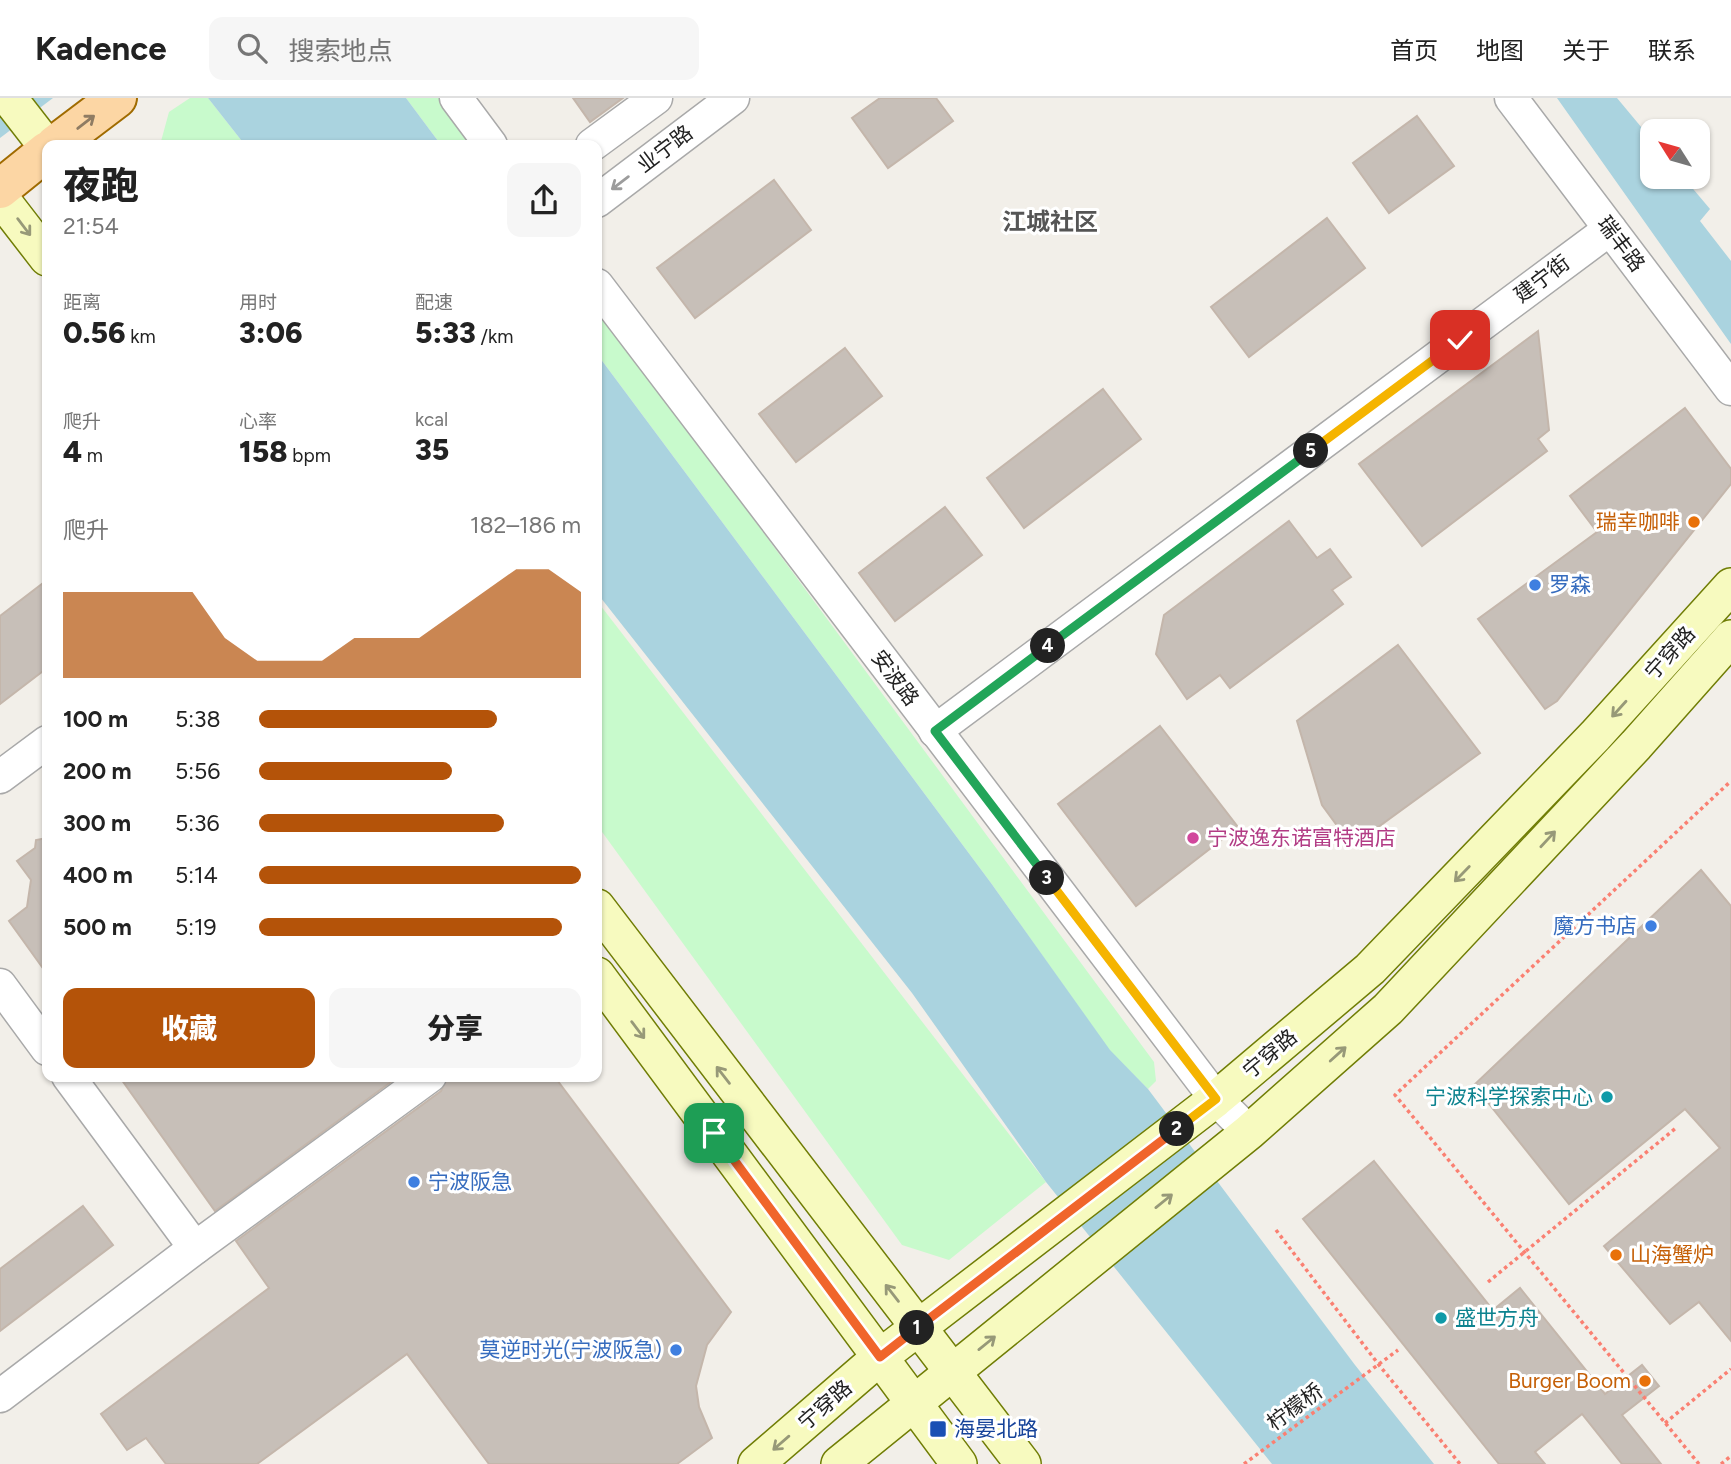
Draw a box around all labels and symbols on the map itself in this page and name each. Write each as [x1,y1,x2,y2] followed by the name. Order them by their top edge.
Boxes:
[76,114,95,129] one-way arrow
[1640,119,1710,189] north arrow
[632,120,697,178] street label: 业宁路
[611,176,630,191] one-way arrow
[1002,207,1098,236] district label: 江城社区
[1592,211,1650,276] street label: 瑞丰路
[16,218,31,236] one-way arrow
[1509,250,1574,308] street label: 建宁街
[1430,310,1490,370] pin
[1294,434,1328,468] pin: 5
[1596,509,1680,534] place label: 瑞幸咖啡
[1686,514,1702,530] marker: 瑞幸咖啡
[1549,572,1591,597] place label: 罗森
[1527,577,1543,593] marker: 罗森
[1639,621,1700,684] street label: 宁穿路
[1030,628,1066,664] pin: 4
[866,645,924,710] street label: 安波路
[1611,700,1627,718] one-way arrow
[1207,825,1396,850] place label: 宁波逸东诺富特酒店
[1185,830,1201,846] marker: 宁波逸东诺富特酒店
[1539,831,1556,848] one-way arrow
[1030,860,1064,896] pin: 3
[1454,865,1471,882] one-way arrow
[1553,913,1637,938] place label: 魔方书店
[1643,918,1659,934] marker: 魔方书店
[630,1020,645,1038] one-way arrow
[1238,1024,1302,1083] street label: 宁穿路
[1329,1046,1347,1062] one-way arrow
[715,1066,730,1084] one-way arrow
[1425,1084,1593,1109] place label: 宁波科学探索中心
[1599,1089,1615,1105] marker: 宁波科学探索中心
[684,1103,744,1163] pin
[1160,1112,1194,1146] pin: 2
[428,1169,512,1194] place label: 宁波阪急
[406,1174,422,1190] marker: 宁波阪急
[1154,1193,1173,1208] one-way arrow
[1630,1242,1714,1267] place label: 山海蟹炉
[1608,1247,1624,1263] marker: 山海蟹炉
[884,1285,899,1303] one-way arrow
[1455,1305,1539,1330] place label: 盛世方舟
[900,1310,934,1346] pin: 1
[1433,1310,1449,1326] marker: 盛世方舟
[977,1336,995,1351] one-way arrow
[479,1337,662,1362] place label: 莫逆时光(宁波阪急)
[668,1342,684,1358] marker: 莫逆时光(宁波阪急)
[1508,1368,1631,1393] place label: Burger Boom
[1637,1373,1653,1389] marker: Burger Boom
[793,1375,857,1435] street label: 宁穿路
[1262,1378,1328,1435] street label: 柠檬桥
[954,1416,1038,1441] place label: 海晏北路
[928,1419,948,1439] marker: 海晏北路
[772,1435,790,1451] one-way arrow

